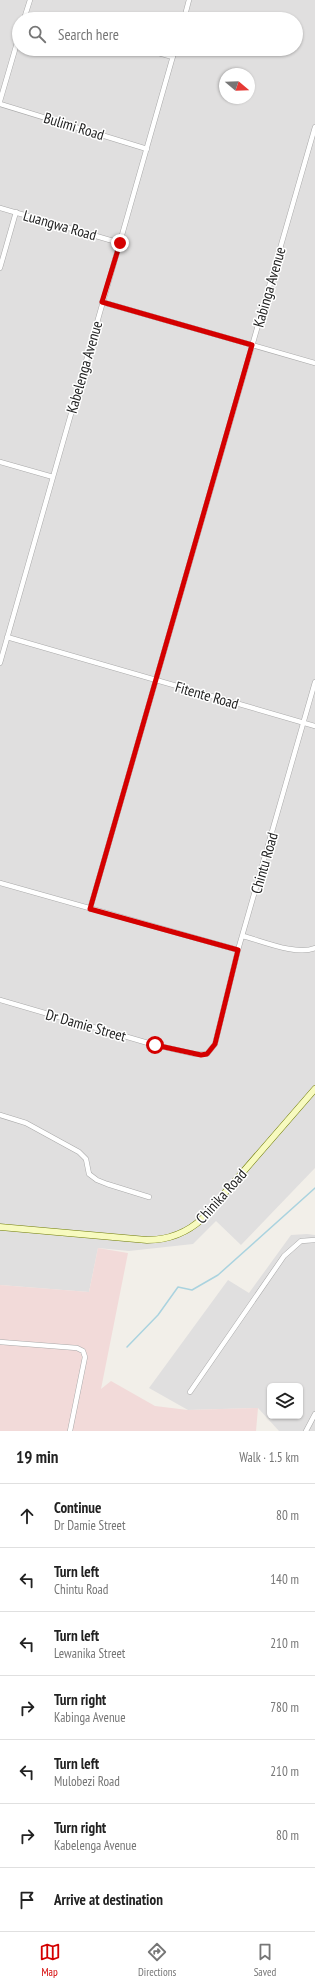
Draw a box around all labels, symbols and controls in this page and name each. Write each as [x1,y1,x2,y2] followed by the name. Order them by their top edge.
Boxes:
[12,12,303,56] search box
[26,23,48,45] icon: search
[58,25,119,44] text: Search here
[219,68,255,104] north arrow
[42,108,106,144] street label: Bulimi Road
[21,206,99,244] street label: Luangwa Road
[111,234,129,252] route end
[248,245,290,329] street label: Kabinga Avenue
[62,319,106,415] street label: Kabelenga Avenue
[173,677,241,713] street label: Fitente Road
[246,830,282,896] street label: Chintu Road
[44,1004,128,1046] street label: Dr Damie Street
[146,1036,164,1054] route start
[191,1165,251,1227] street label: Chinika Road
[267,1383,303,1419] map controls
[267,1383,303,1419] button: layers
[16,1446,58,1468] text: 19 min
[239,1449,299,1466] text: Walk · 1.5 km
[54,1498,101,1517] text: Continue
[16,1505,38,1527] icon: ahead
[276,1507,299,1524] text: 80 m
[54,1517,126,1534] text: Dr Damie Street
[54,1562,99,1581] text: Turn left
[16,1569,38,1591] icon: left
[270,1571,299,1588] text: 140 m
[54,1581,108,1598] text: Chintu Road
[54,1626,99,1645] text: Turn left
[16,1633,38,1655] icon: left
[270,1635,299,1652] text: 210 m
[54,1645,125,1662] text: Lewanika Street
[54,1690,106,1709] text: Turn right
[16,1697,38,1719] icon: right
[270,1699,299,1716] text: 780 m
[54,1709,126,1726] text: Kabinga Avenue
[54,1754,99,1773] text: Turn left
[16,1761,38,1783] icon: left
[270,1763,299,1780] text: 210 m
[54,1773,120,1790] text: Mulobezi Road
[54,1818,106,1837] text: Turn right
[16,1825,38,1847] icon: right
[276,1827,299,1844] text: 80 m
[54,1837,137,1854] text: Kabelenga Avenue
[16,1889,38,1911] icon: arrive
[54,1890,163,1909] text: Arrive at destination
[39,1941,61,1979] tab: Map
[138,1941,176,1979] tab: Directions
[254,1941,276,1979] tab: Saved

